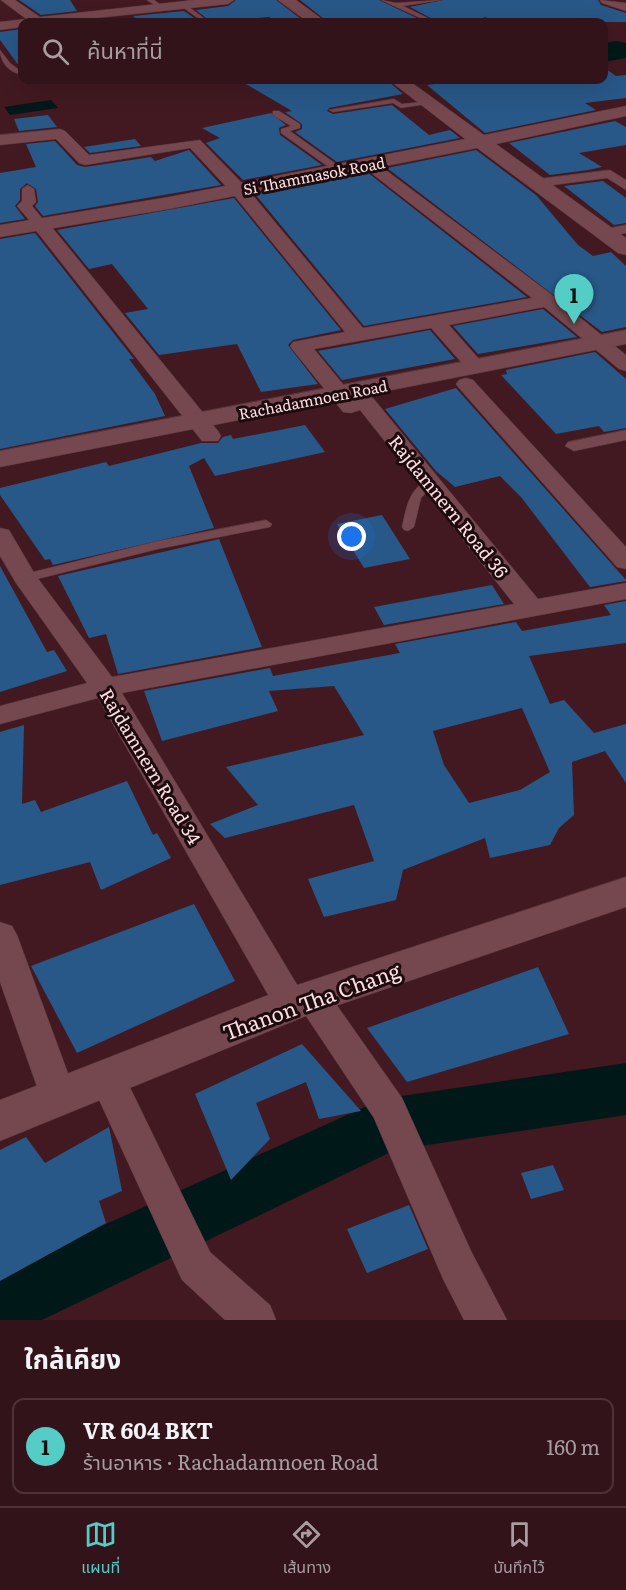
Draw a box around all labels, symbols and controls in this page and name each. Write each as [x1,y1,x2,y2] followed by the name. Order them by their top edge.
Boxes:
[18,18,608,84] search box
[87,33,163,66] text: ค้นหาที่นี่
[39,35,72,68] icon: search
[241,150,387,200] street label: Si Thammasok Road
[554,274,594,324] pin: 1
[237,373,389,425] street label: Rachadamnoen Road
[383,429,515,584] street label: Rajdamnern Road 36
[337,522,366,551] your location
[94,683,208,849] street label: Rajdamnern Road 34
[218,953,405,1047] street label: Thanon Tha Chang
[24,1338,121,1377] text: ใกล้เคียง
[83,1413,213,1446] text: VR 604 BKT
[41,1431,50,1461] text: 1
[546,1431,600,1461] text: 160 m
[83,1446,378,1476] text: ร้านอาหาร · Rachadamnoen Road
[81,1518,120,1580] tab: แผนที่
[283,1518,331,1580] tab: เส้นทาง
[493,1518,545,1580] tab: บันทึกไว้

